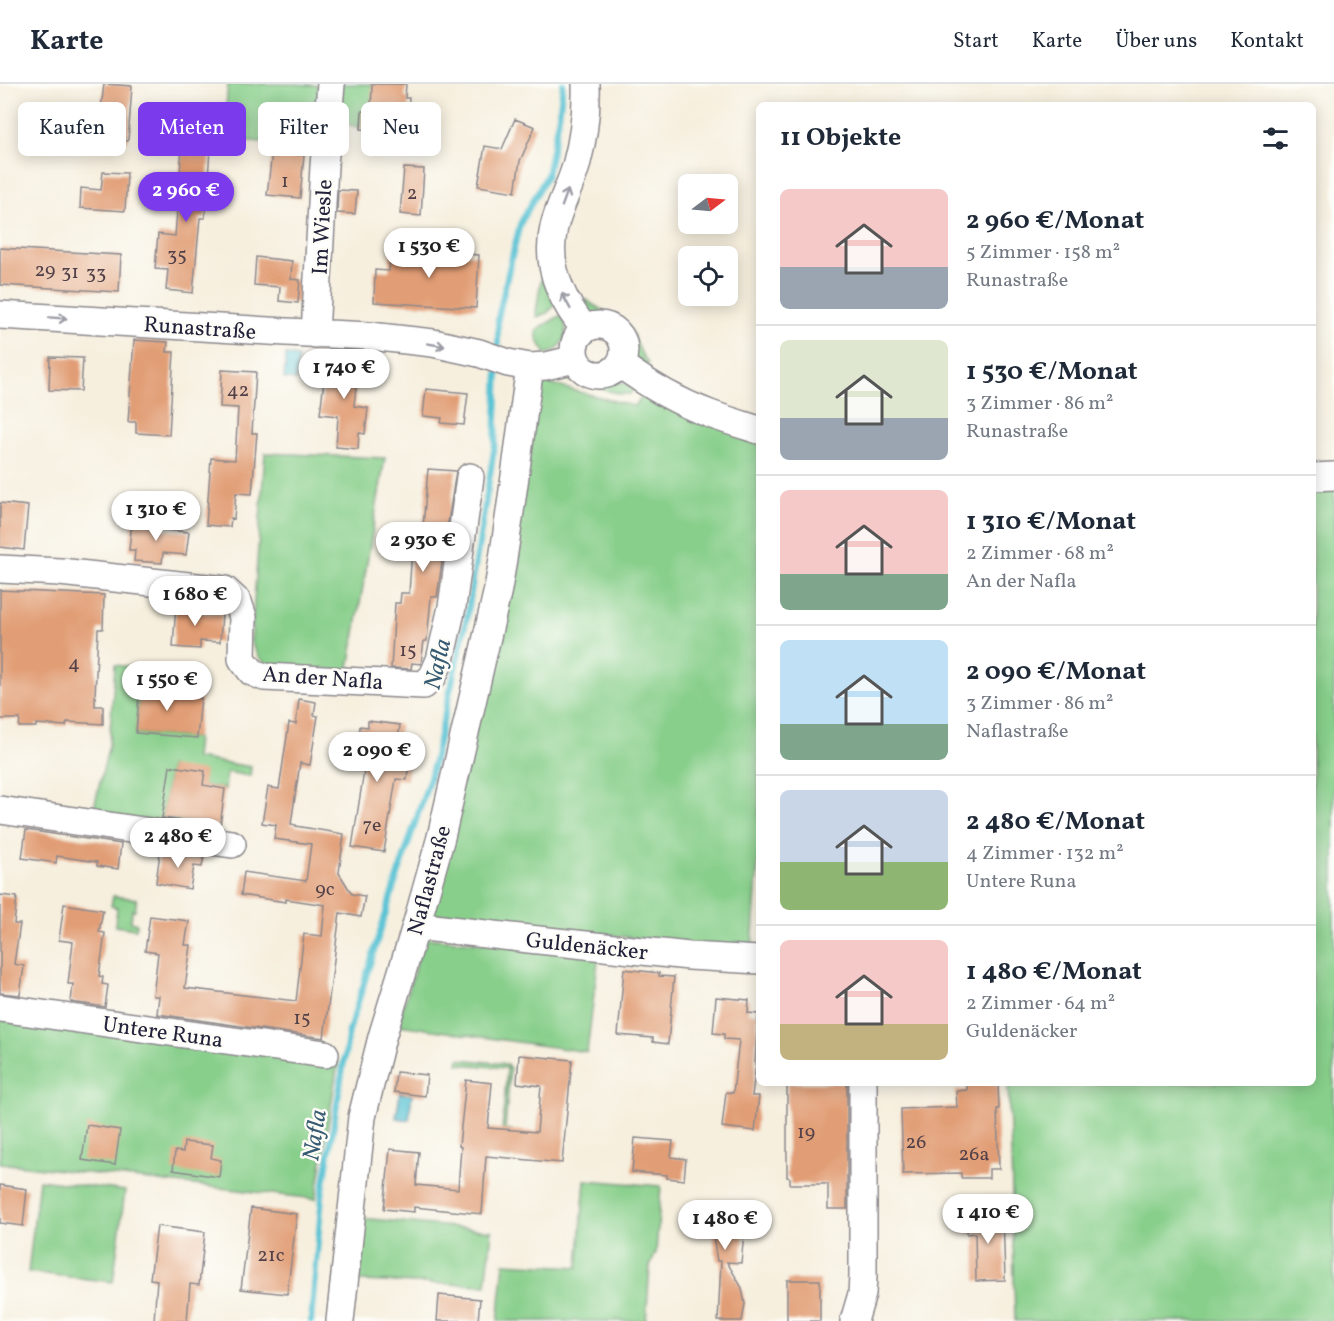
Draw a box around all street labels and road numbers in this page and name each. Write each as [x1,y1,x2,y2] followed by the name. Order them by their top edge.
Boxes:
[306,178,341,276] street label: Im Wiesle
[143,310,257,349] street label: Runastraße
[261,660,385,699] street label: An der Nafla
[401,822,460,939] street label: Naflastraße
[524,926,649,969] street label: Guldenäcker
[100,1010,225,1057] street label: Untere Runa

